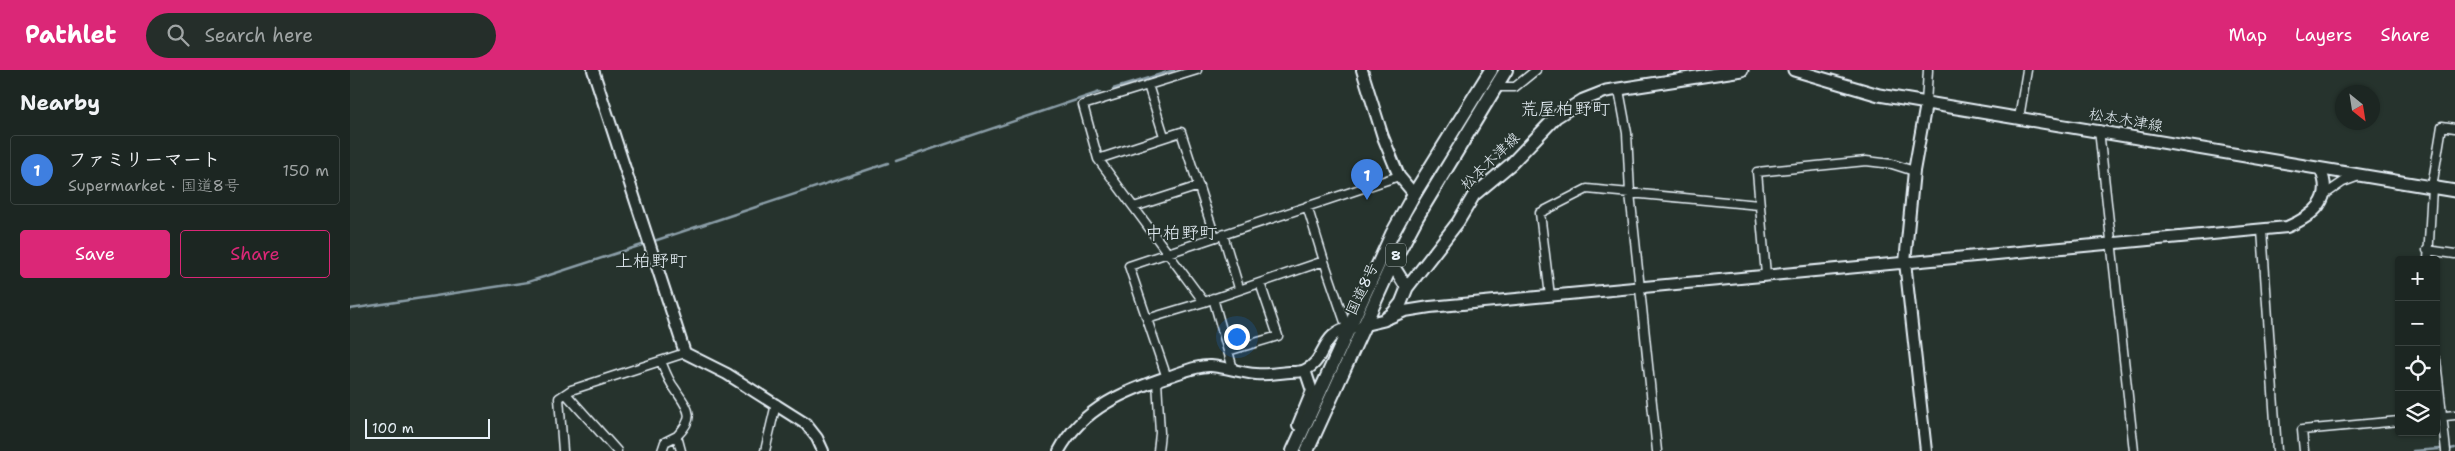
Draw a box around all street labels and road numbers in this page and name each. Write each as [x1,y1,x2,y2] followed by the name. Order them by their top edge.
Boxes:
[2087,104,2165,136] street label: 松本木津線
[1456,128,1524,194] street label: 松本木津線
[1386,244,1406,266] road number: 8
[1341,260,1383,318] street label: 国道8号

